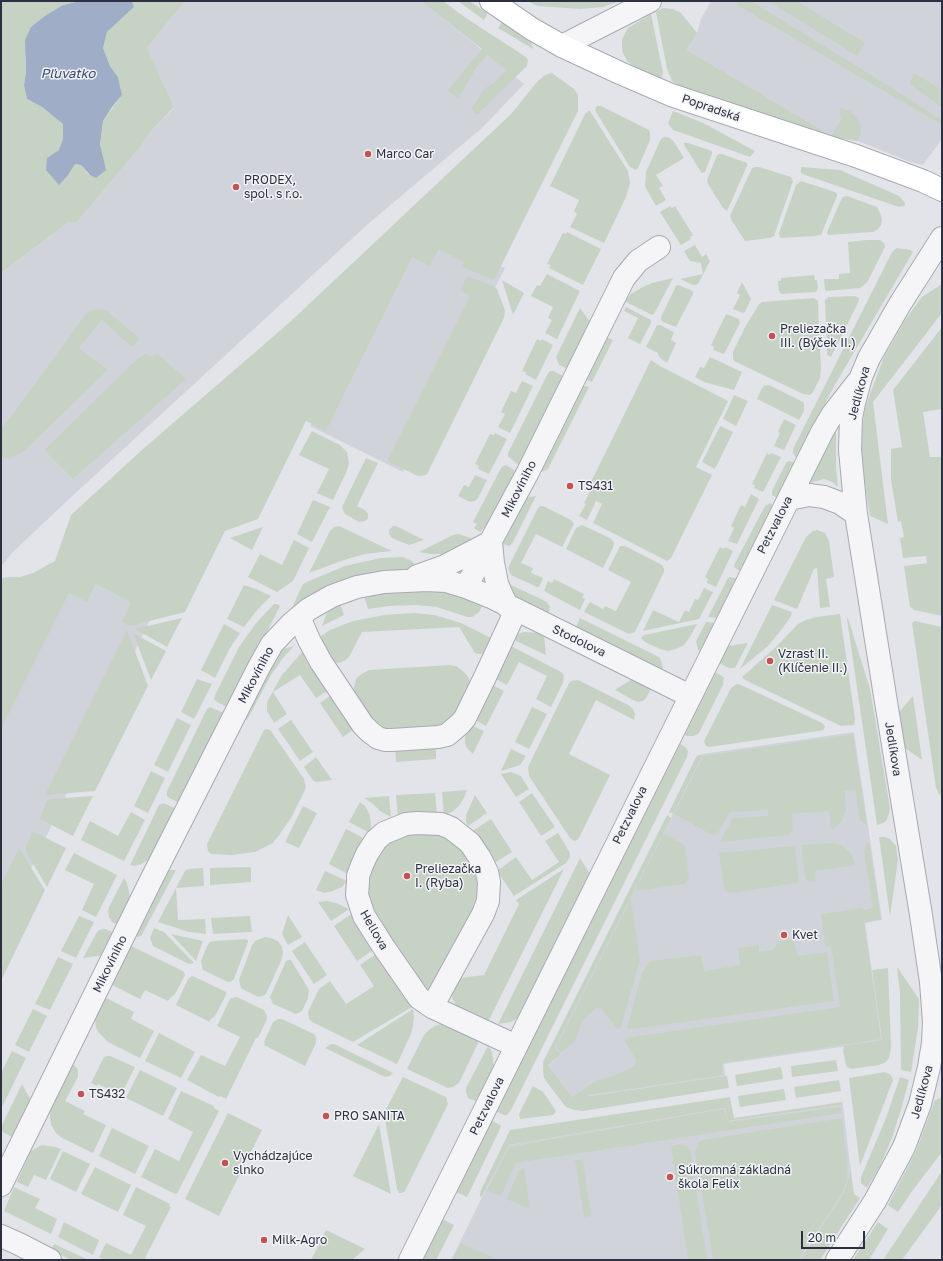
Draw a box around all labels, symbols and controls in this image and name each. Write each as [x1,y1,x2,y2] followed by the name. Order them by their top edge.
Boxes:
[41,66,95,82] water label: Pľuvatko
[680,91,742,125] street label: Popradská
[376,147,434,161] place label: Marco Car
[363,149,373,159] marker: Marco Car
[244,173,302,201] place label: PRODEX, spol. s r.o.
[231,182,241,192] marker: PRODEX, spol. s r.o.
[780,322,856,350] place label: Preliezačka III. (Býček II.)
[767,331,777,341] marker: Preliezačka III. (Býček II.)
[845,365,873,421] street label: Jedlíkova
[498,458,540,520] street label: Mikovíniho
[578,479,613,493] place label: TS431
[565,481,575,491] marker: TS431
[754,494,796,556] street label: Petzvalova
[550,622,608,660] street label: Stodolova
[235,644,277,706] street label: Mikovíniho
[778,647,848,675] place label: Vzrast II. (Klíčenie II.)
[765,656,775,666] marker: Vzrast II. (Klíčenie II.)
[882,721,904,777] street label: Jedlíkova
[610,784,650,846] street label: Petzvalova
[415,862,481,890] place label: Preliezačka I. (Ryba)
[402,871,412,881] marker: Preliezačka I. (Ryba)
[357,907,391,953] street label: Hellova
[792,928,818,942] place label: Kvet
[779,930,789,940] marker: Kvet
[90,933,130,995] street label: Mikovíniho
[908,1064,936,1120] street label: Jedlíkova
[467,1075,507,1137] street label: Petzvalova
[89,1087,125,1101] place label: TS432
[76,1089,86,1099] marker: TS432
[334,1109,405,1123] place label: PRO SANITA
[321,1111,331,1121] marker: PRO SANITA
[233,1149,312,1177] place label: Vychádzajúce slnko
[220,1158,230,1168] marker: Vychádzajúce slnko
[678,1163,791,1191] place label: Súkromná základná škola Felix
[665,1172,675,1182] marker: Súkromná základná škola Felix
[803,1223,867,1249] scale bar
[808,1230,836,1245] text: 20 m
[272,1233,327,1247] place label: Milk-Agro
[259,1235,269,1245] marker: Milk-Agro

